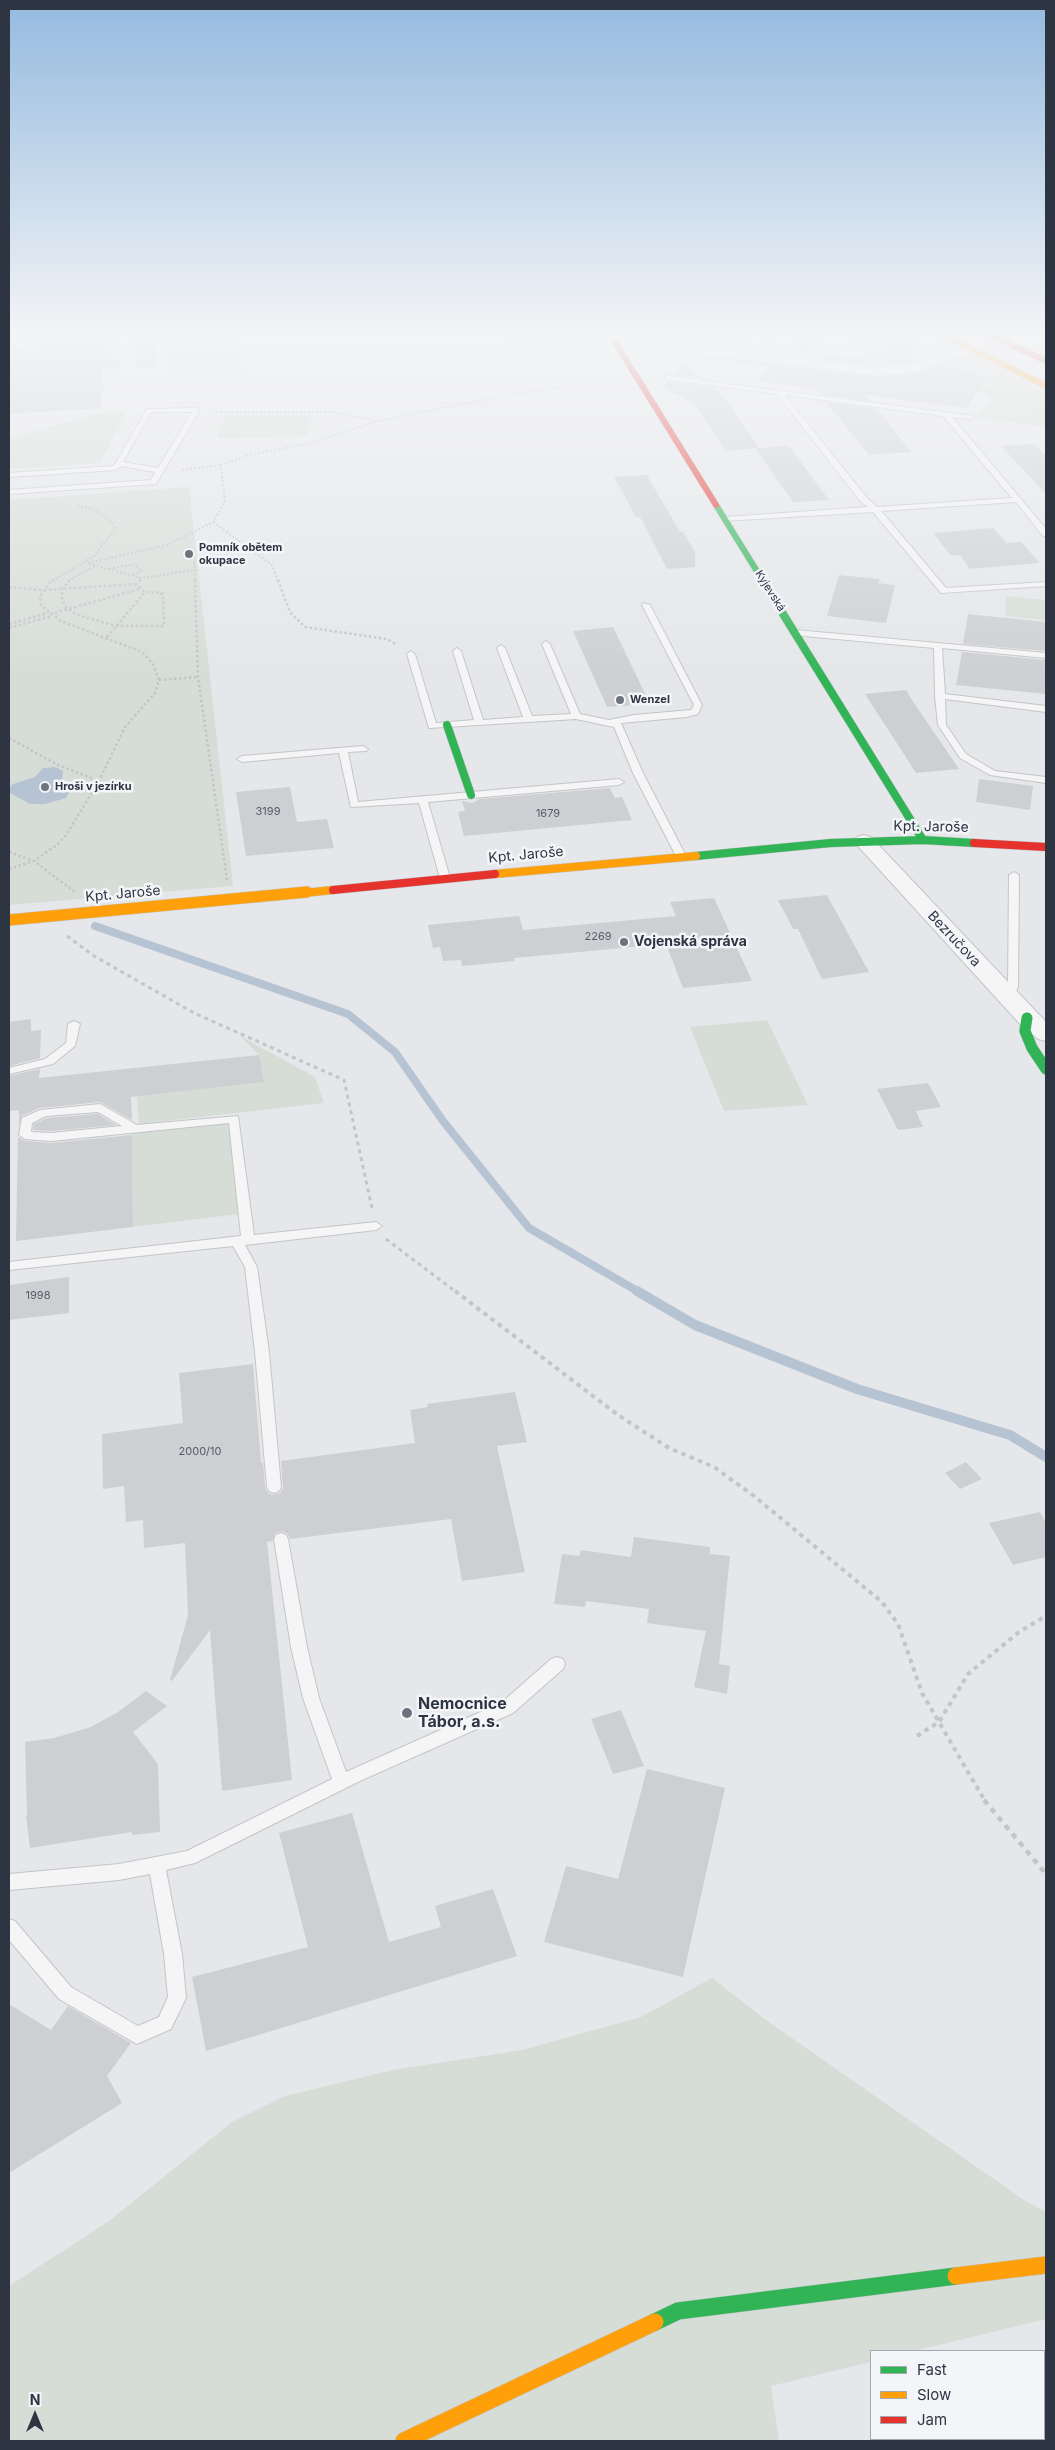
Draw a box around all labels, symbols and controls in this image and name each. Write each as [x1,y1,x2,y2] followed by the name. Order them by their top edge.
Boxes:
[199,541,282,567] place label: Pomník obětem okupace
[183,548,195,560] marker: Pomník obětem okupace
[752,568,788,614] street label: Kyjevská
[630,693,670,707] place label: Wenzel
[614,694,626,706] marker: Wenzel
[55,780,132,794] place label: Hroši v jezírku
[39,781,51,793] marker: Hroši v jezírku
[256,805,280,819] house number: 3199
[536,807,560,821] house number: 1679
[893,818,969,836] street label: Kpt. Jaroše
[488,843,564,867] street label: Kpt. Jaroše
[85,882,161,906] street label: Kpt. Jaroše
[924,908,984,970] street label: Bezručova
[584,930,612,944] house number: 2269
[634,934,747,950] place label: Vojenská správa
[618,936,630,948] marker: Vojenská správa
[26,1289,50,1303] house number: 1998
[179,1445,221,1459] house number: 2000/10
[418,1694,507,1732] place label: Nemocnice Tábor, a.s.
[400,1706,414,1720] marker: Nemocnice Tábor, a.s.
[870,2350,1045,2440] legend
[917,2360,947,2379] text: Fast
[917,2385,951,2404] text: Slow
[10,2390,60,2440] north arrow
[30,2391,40,2408] text: N
[917,2410,947,2429] text: Jam

